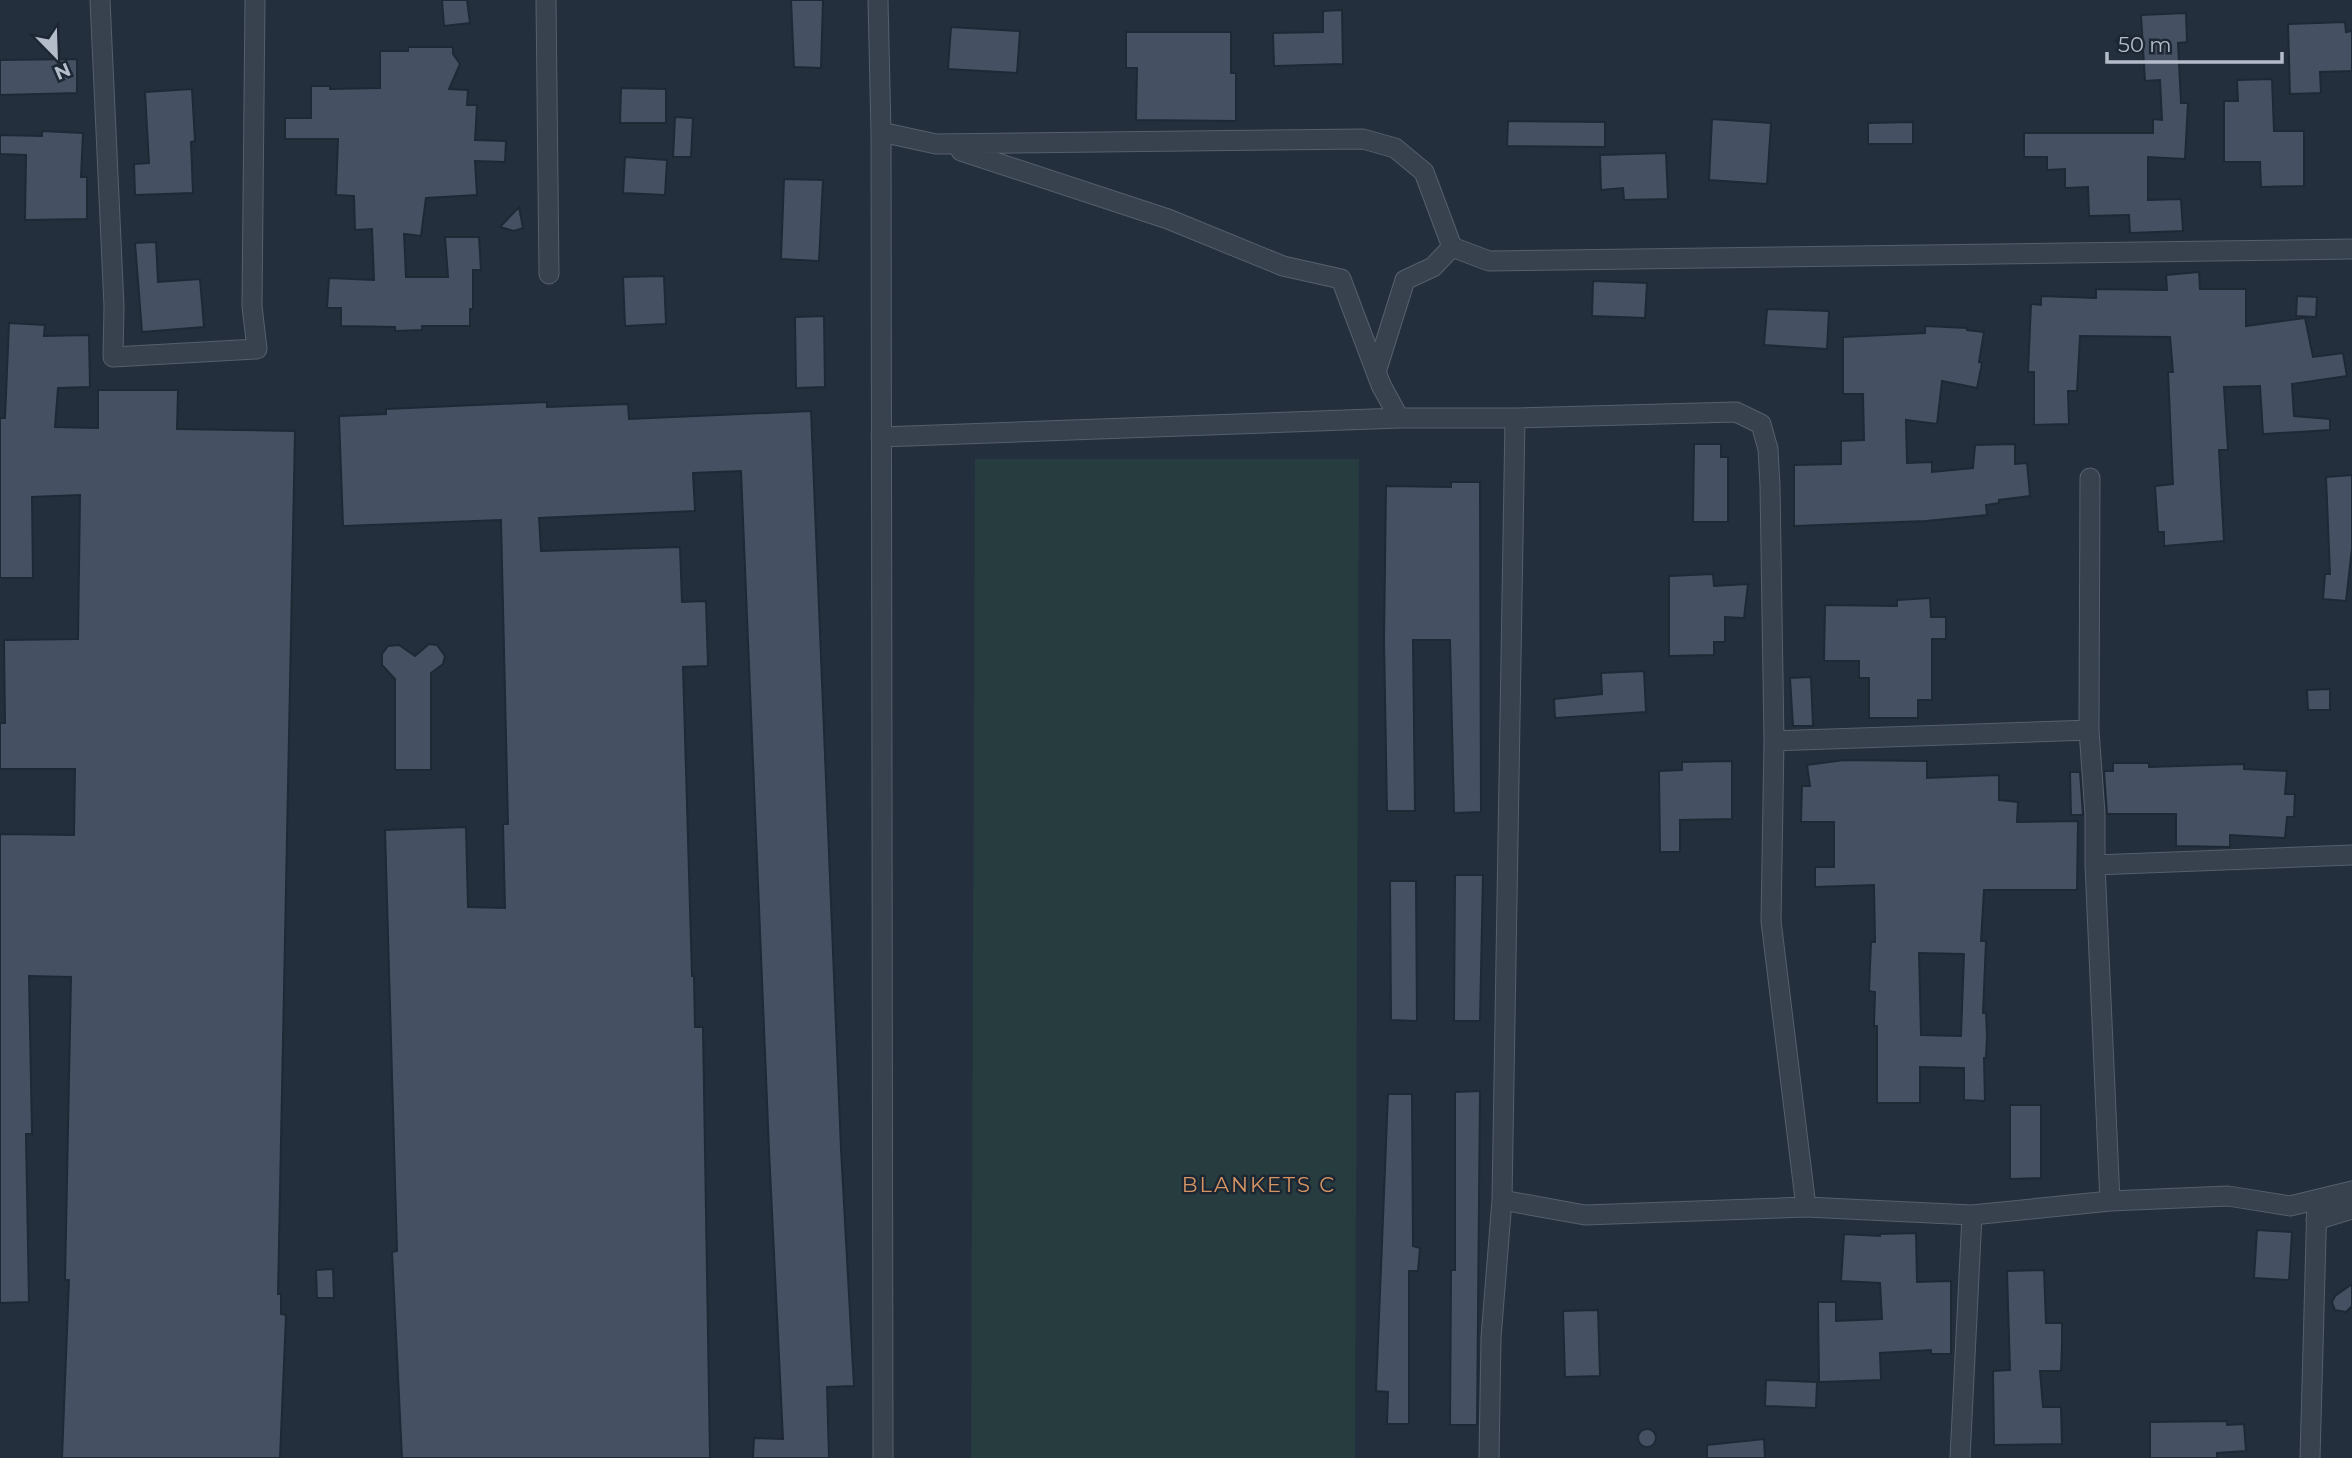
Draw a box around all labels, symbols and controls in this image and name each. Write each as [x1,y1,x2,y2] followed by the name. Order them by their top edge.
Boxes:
[21,21,91,91] north arrow
[2107,21,2282,65] scale bar
[2118,32,2172,57] text: 50 m
[51,58,74,85] text: N
[1182,1172,1336,1197] district label: BLANKETS C

